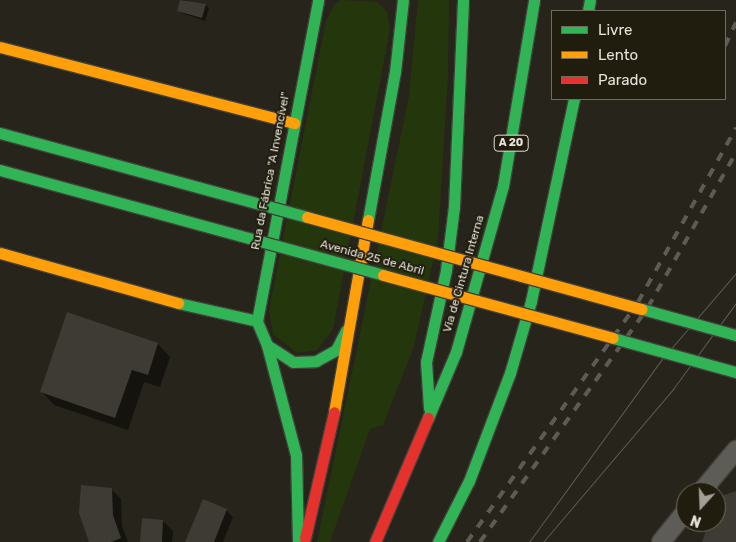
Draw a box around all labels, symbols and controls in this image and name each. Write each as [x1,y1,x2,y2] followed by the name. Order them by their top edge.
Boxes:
[551,10,726,100] legend
[598,21,632,39] text: Livre
[598,46,638,64] text: Lento
[598,71,647,89] text: Parado
[249,91,293,251] street label: Rua da Fábrica "A Invencível"
[494,134,528,152] road number: A 20
[440,214,488,334] street label: Via de Cintura Interna
[318,237,426,279] street label: Avenida 25 de Abril
[676,482,726,532] north arrow
[688,511,704,530] text: N

